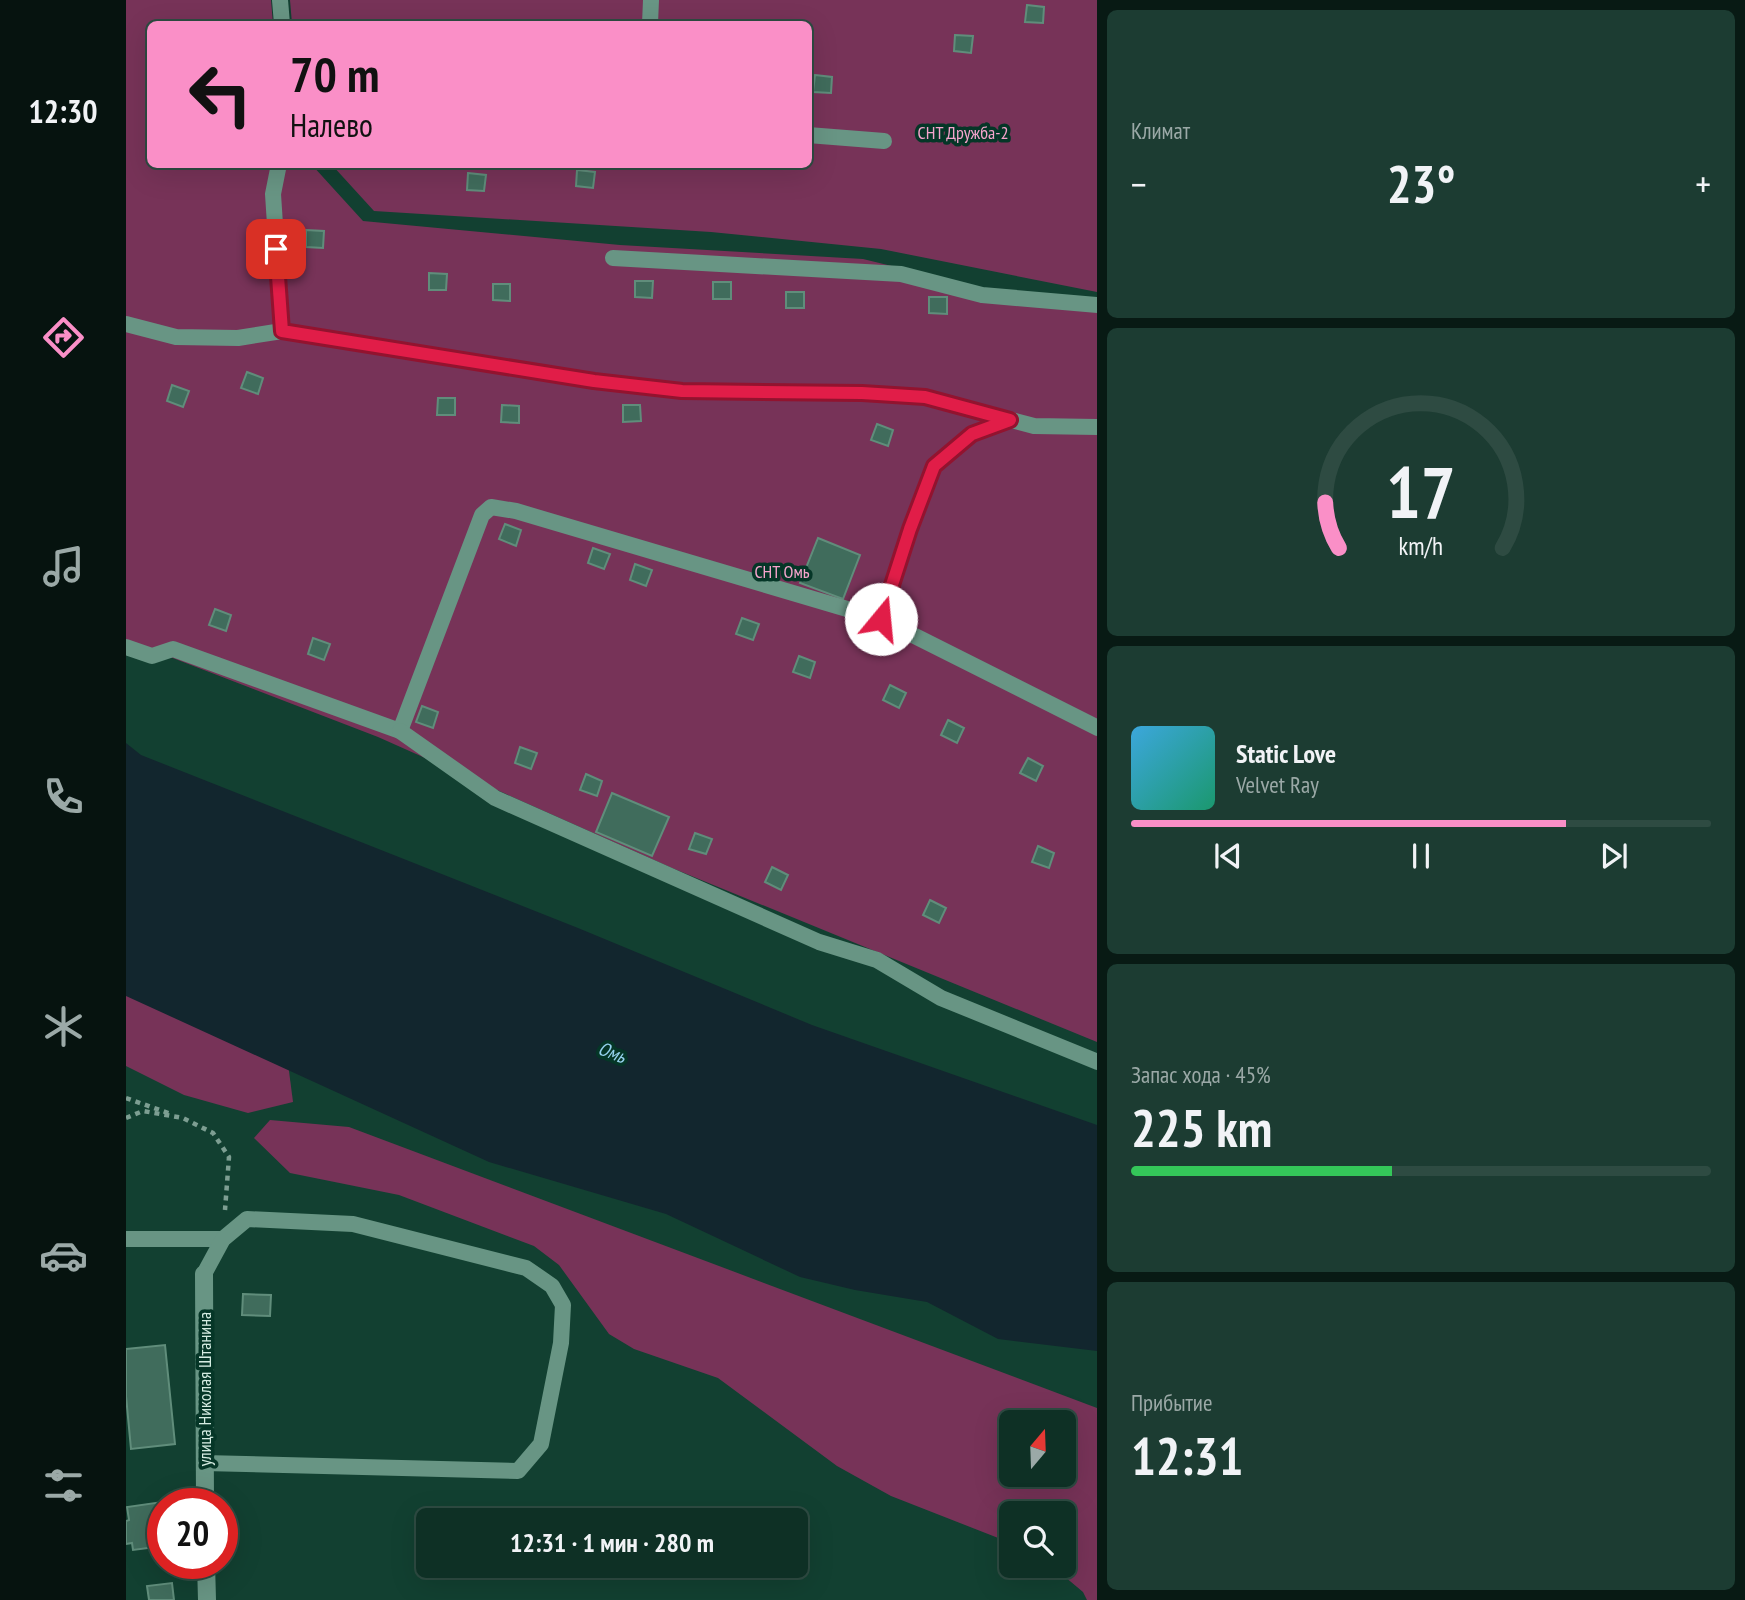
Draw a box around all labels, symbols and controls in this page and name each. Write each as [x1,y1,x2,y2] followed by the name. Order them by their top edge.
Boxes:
[290,42,379,106] text: 70 m
[175,49,266,140] icon: left
[28,90,98,132] text: 12:30
[290,104,373,146] text: Налево
[1131,116,1190,145] text: Климат
[918,121,1009,144] park label: СНТ Дружба-2
[1387,150,1455,217] text: 23°
[1131,159,1147,208] text: −
[1695,159,1711,208] text: +
[246,219,306,279] pin
[257,230,295,268] icon: arrive
[39,313,88,362] icon: directions
[1386,444,1456,538] text: 17
[1399,530,1443,562] text: km/h
[39,542,88,591] icon: music
[754,560,810,583] park label: СНТ Омь
[844,582,918,656] position arrow
[1236,737,1336,770] text: Static Love
[1236,770,1319,799] text: Velvet Ray
[39,772,88,821] icon: phone
[1209,837,1247,875] icon: previous
[1402,837,1440,875] icon: pause
[1595,837,1633,875] icon: next
[39,1002,88,1051] icon: climate
[595,1036,630,1068] water label: Омь
[1131,1060,1271,1089] text: Запас хода · 45%
[1131,1094,1272,1161] text: 225 km
[39,1231,88,1280] icon: car
[193,1312,216,1466] street label: улица Николая Штанина
[1131,1388,1212,1417] text: Прибытие
[999,1410,1076,1488] north arrow
[999,1410,1076,1578] map controls
[1131,1422,1243,1489] text: 12:31
[39,1461,88,1510] icon: filters
[147,1488,238,1579] speed limit sign: 20
[999,1501,1076,1578] button: search
[510,1526,714,1559] text: 12:31 · 1 мин · 280 m

